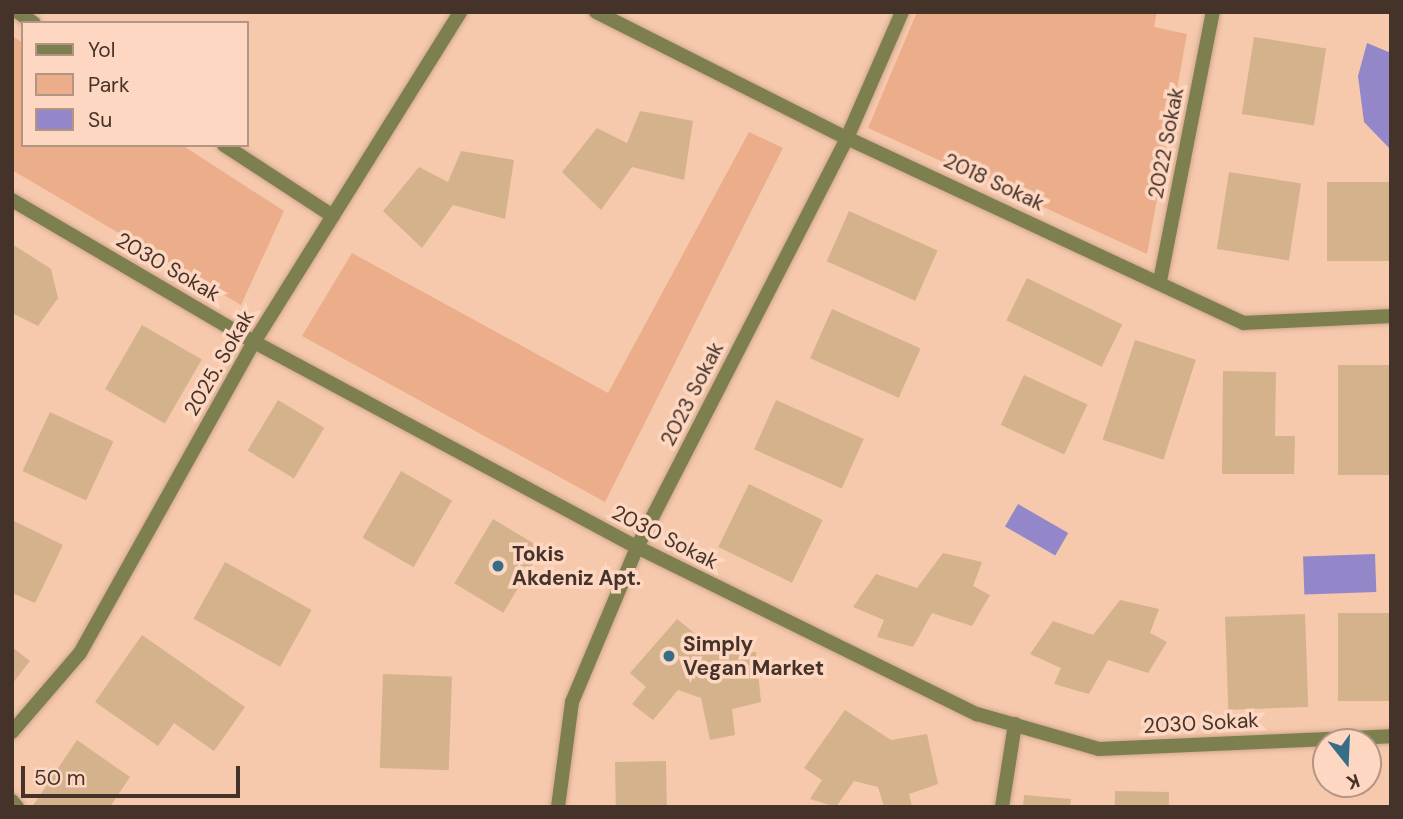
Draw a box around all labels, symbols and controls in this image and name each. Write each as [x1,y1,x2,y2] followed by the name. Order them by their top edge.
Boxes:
[21,21,248,147] legend
[88,36,116,64] text: Yol
[88,71,129,99] text: Park
[1143,85,1189,201] street label: 2022 Sokak
[88,106,112,134] text: Su
[940,148,1048,216] street label: 2018 Sokak
[112,227,224,307] street label: 2030 Sokak
[179,306,259,420] street label: 2025. Sokak
[655,338,729,450] street label: 2023 Sokak
[608,499,722,575] street label: 2030 Sokak
[512,541,641,591] place label: Tokis Akdeniz Apt.
[490,558,506,574] marker: Tokis Akdeniz Apt.
[683,631,824,681] place label: Simply Vegan Market
[661,648,677,664] marker: Simply Vegan Market
[1143,707,1259,739] street label: 2030 Sokak
[1312,728,1382,798] north arrow
[24,752,243,796] scale bar
[34,764,85,792] text: 50 m
[1343,768,1363,795] text: K

